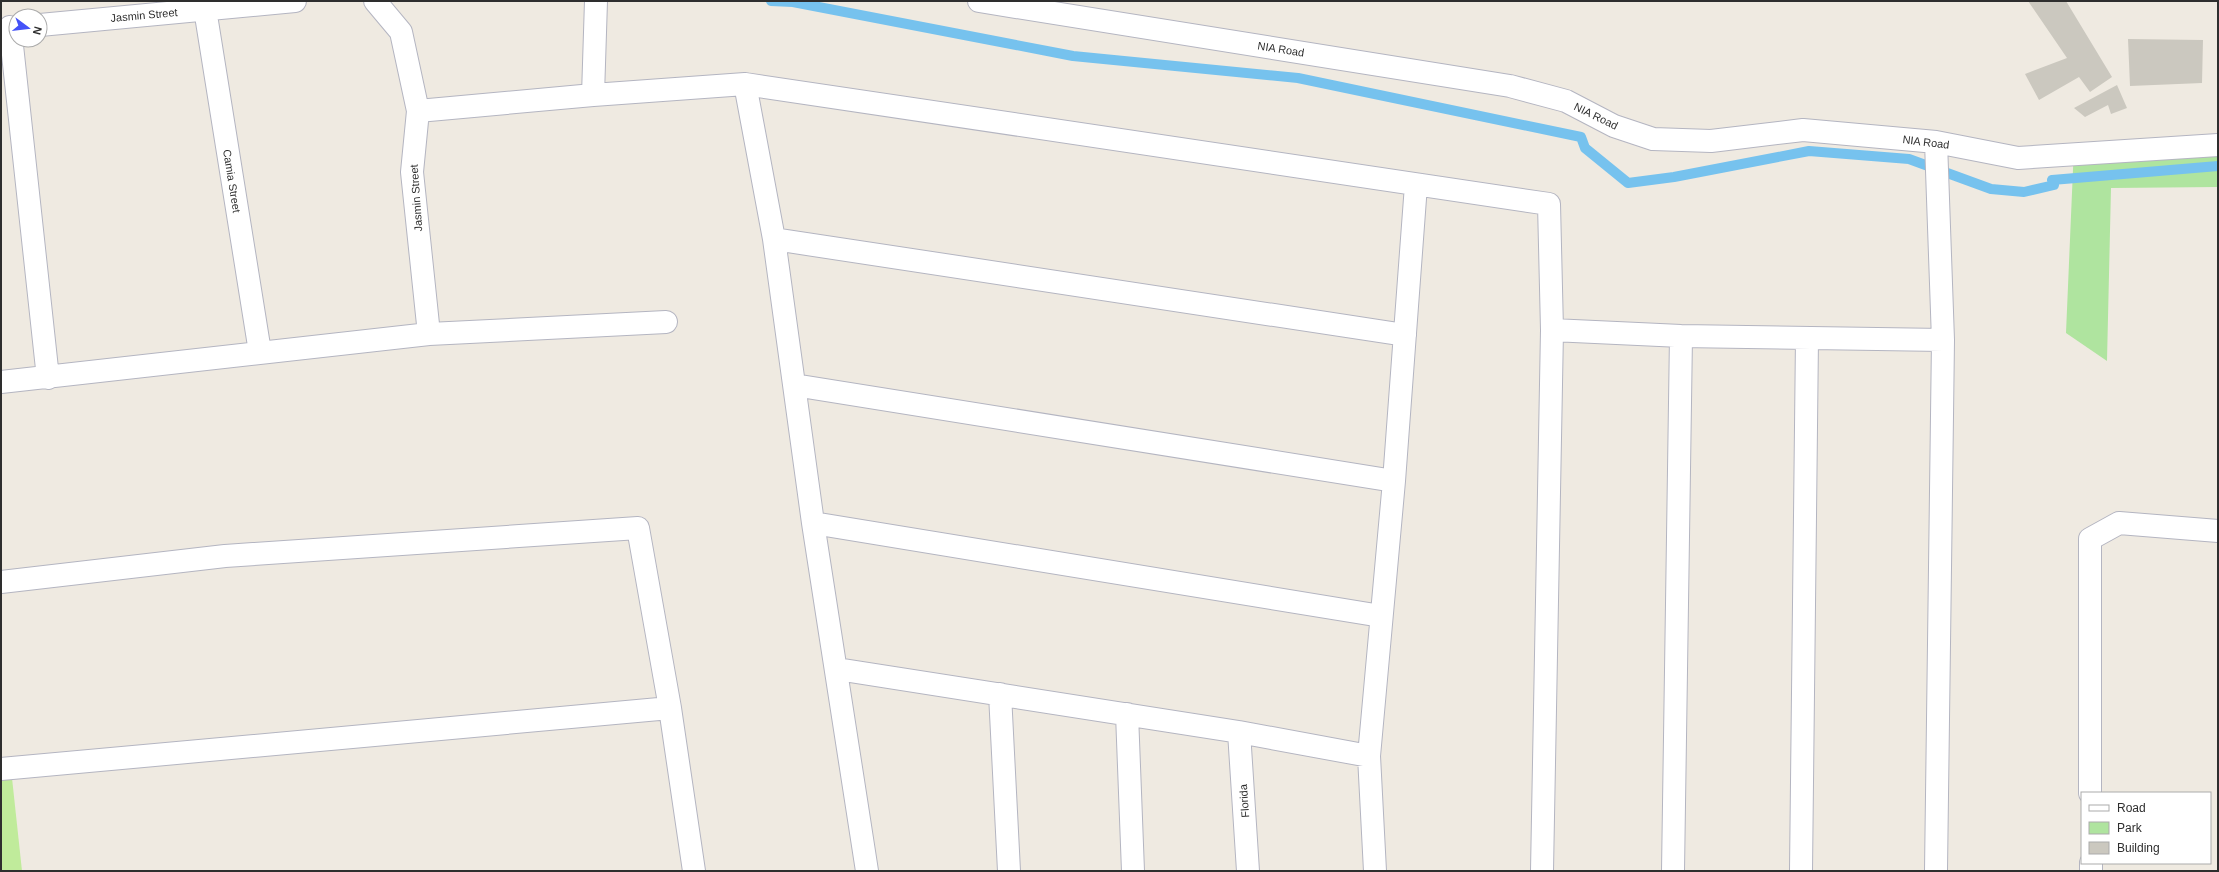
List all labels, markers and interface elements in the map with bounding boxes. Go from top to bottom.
street label: Jasmin Street [110,6,178,24]
north arrow [8,8,48,48]
text: N [31,25,44,36]
street label: NIA Road [1257,39,1305,59]
street label: NIA Road [1572,100,1620,132]
street label: NIA Road [1902,133,1950,151]
street label: Camia Street [221,148,243,214]
street label: Jasmin Street [408,164,424,232]
street label: Florida [1237,783,1251,818]
legend [2081,792,2211,864]
text: Road [2117,801,2146,815]
text: Park [2117,821,2143,835]
text: Building [2117,841,2160,855]

